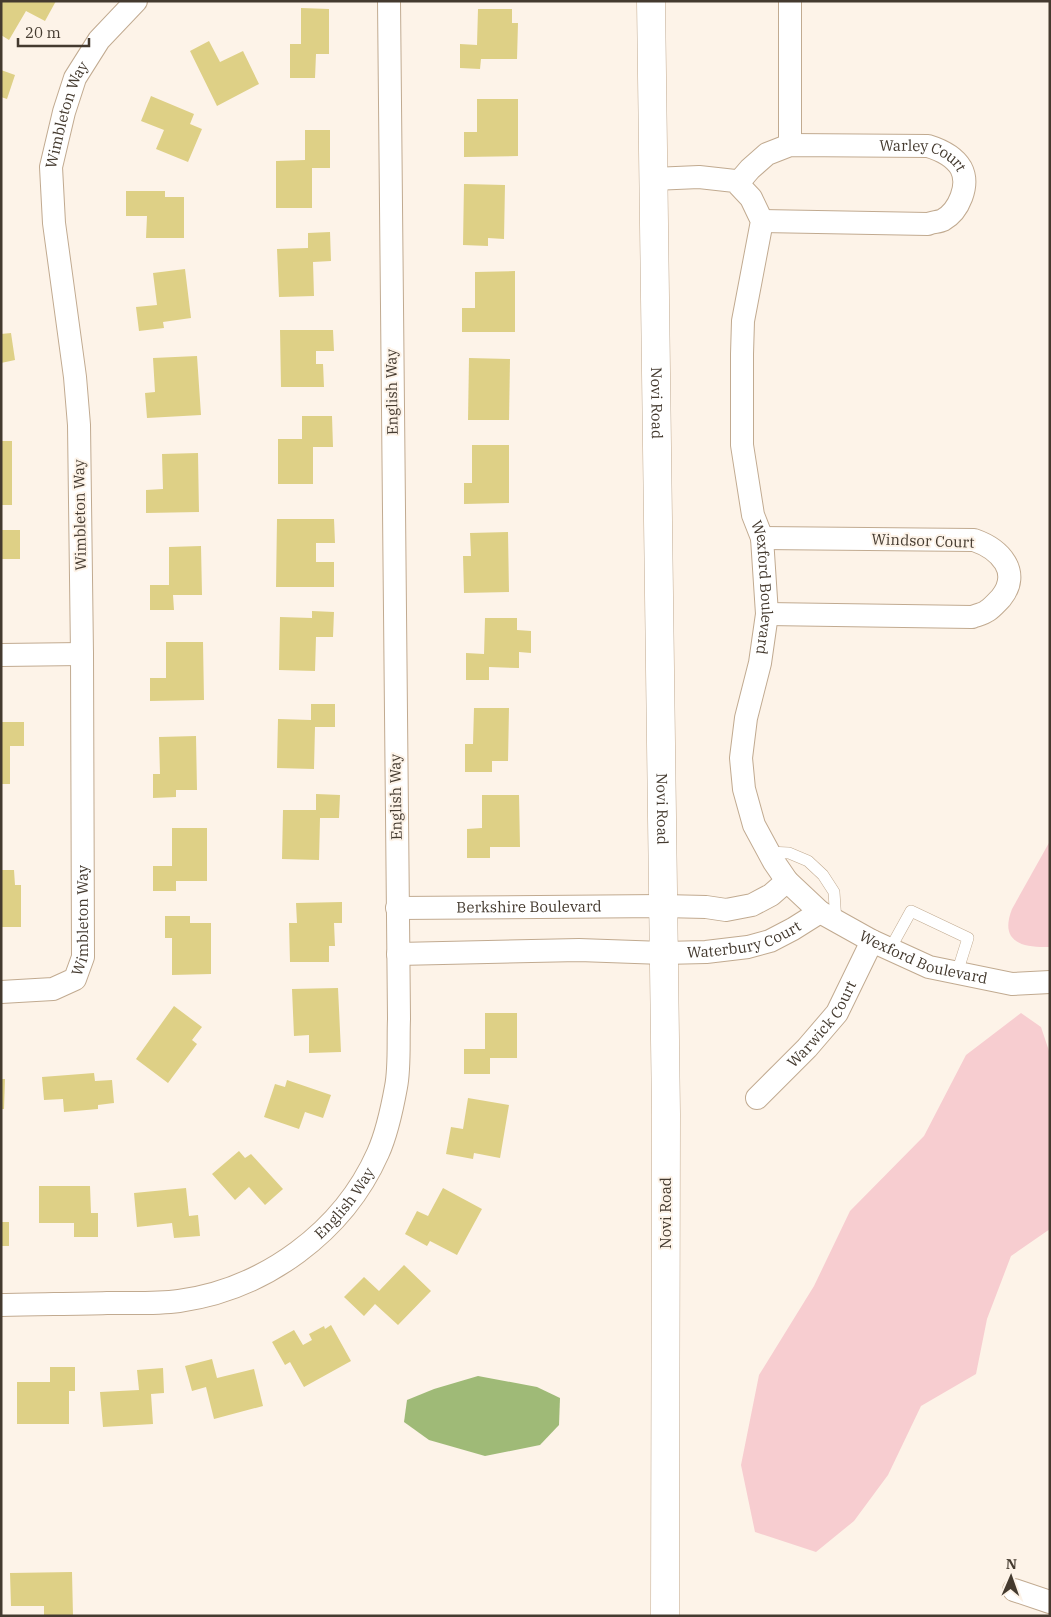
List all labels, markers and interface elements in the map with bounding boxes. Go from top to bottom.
scale bar [18,15,89,47]
text: 20 m [25,23,61,42]
street label: Wimbleton Way [41,57,92,170]
street label: Warley Court [879,136,971,175]
street label: English Way [381,349,402,435]
street label: Novi Road [647,367,667,439]
street label: Wimbleton Way [69,459,90,571]
street label: Wexford Boulevard [747,518,777,656]
street label: Windsor Court [871,529,975,552]
street label: English Way [385,754,406,840]
street label: Novi Road [652,773,672,845]
street label: Wimbleton Way [67,865,92,978]
street label: Berkshire Boulevard [456,896,602,917]
street label: Waterbury Court [687,916,804,961]
street label: Wexford Boulevard [856,926,989,988]
street label: Warwick Court [783,978,860,1071]
street label: English Way [310,1164,378,1243]
street label: Novi Road [656,1177,675,1249]
north arrow [986,1552,1036,1602]
text: N [1006,1555,1017,1573]

